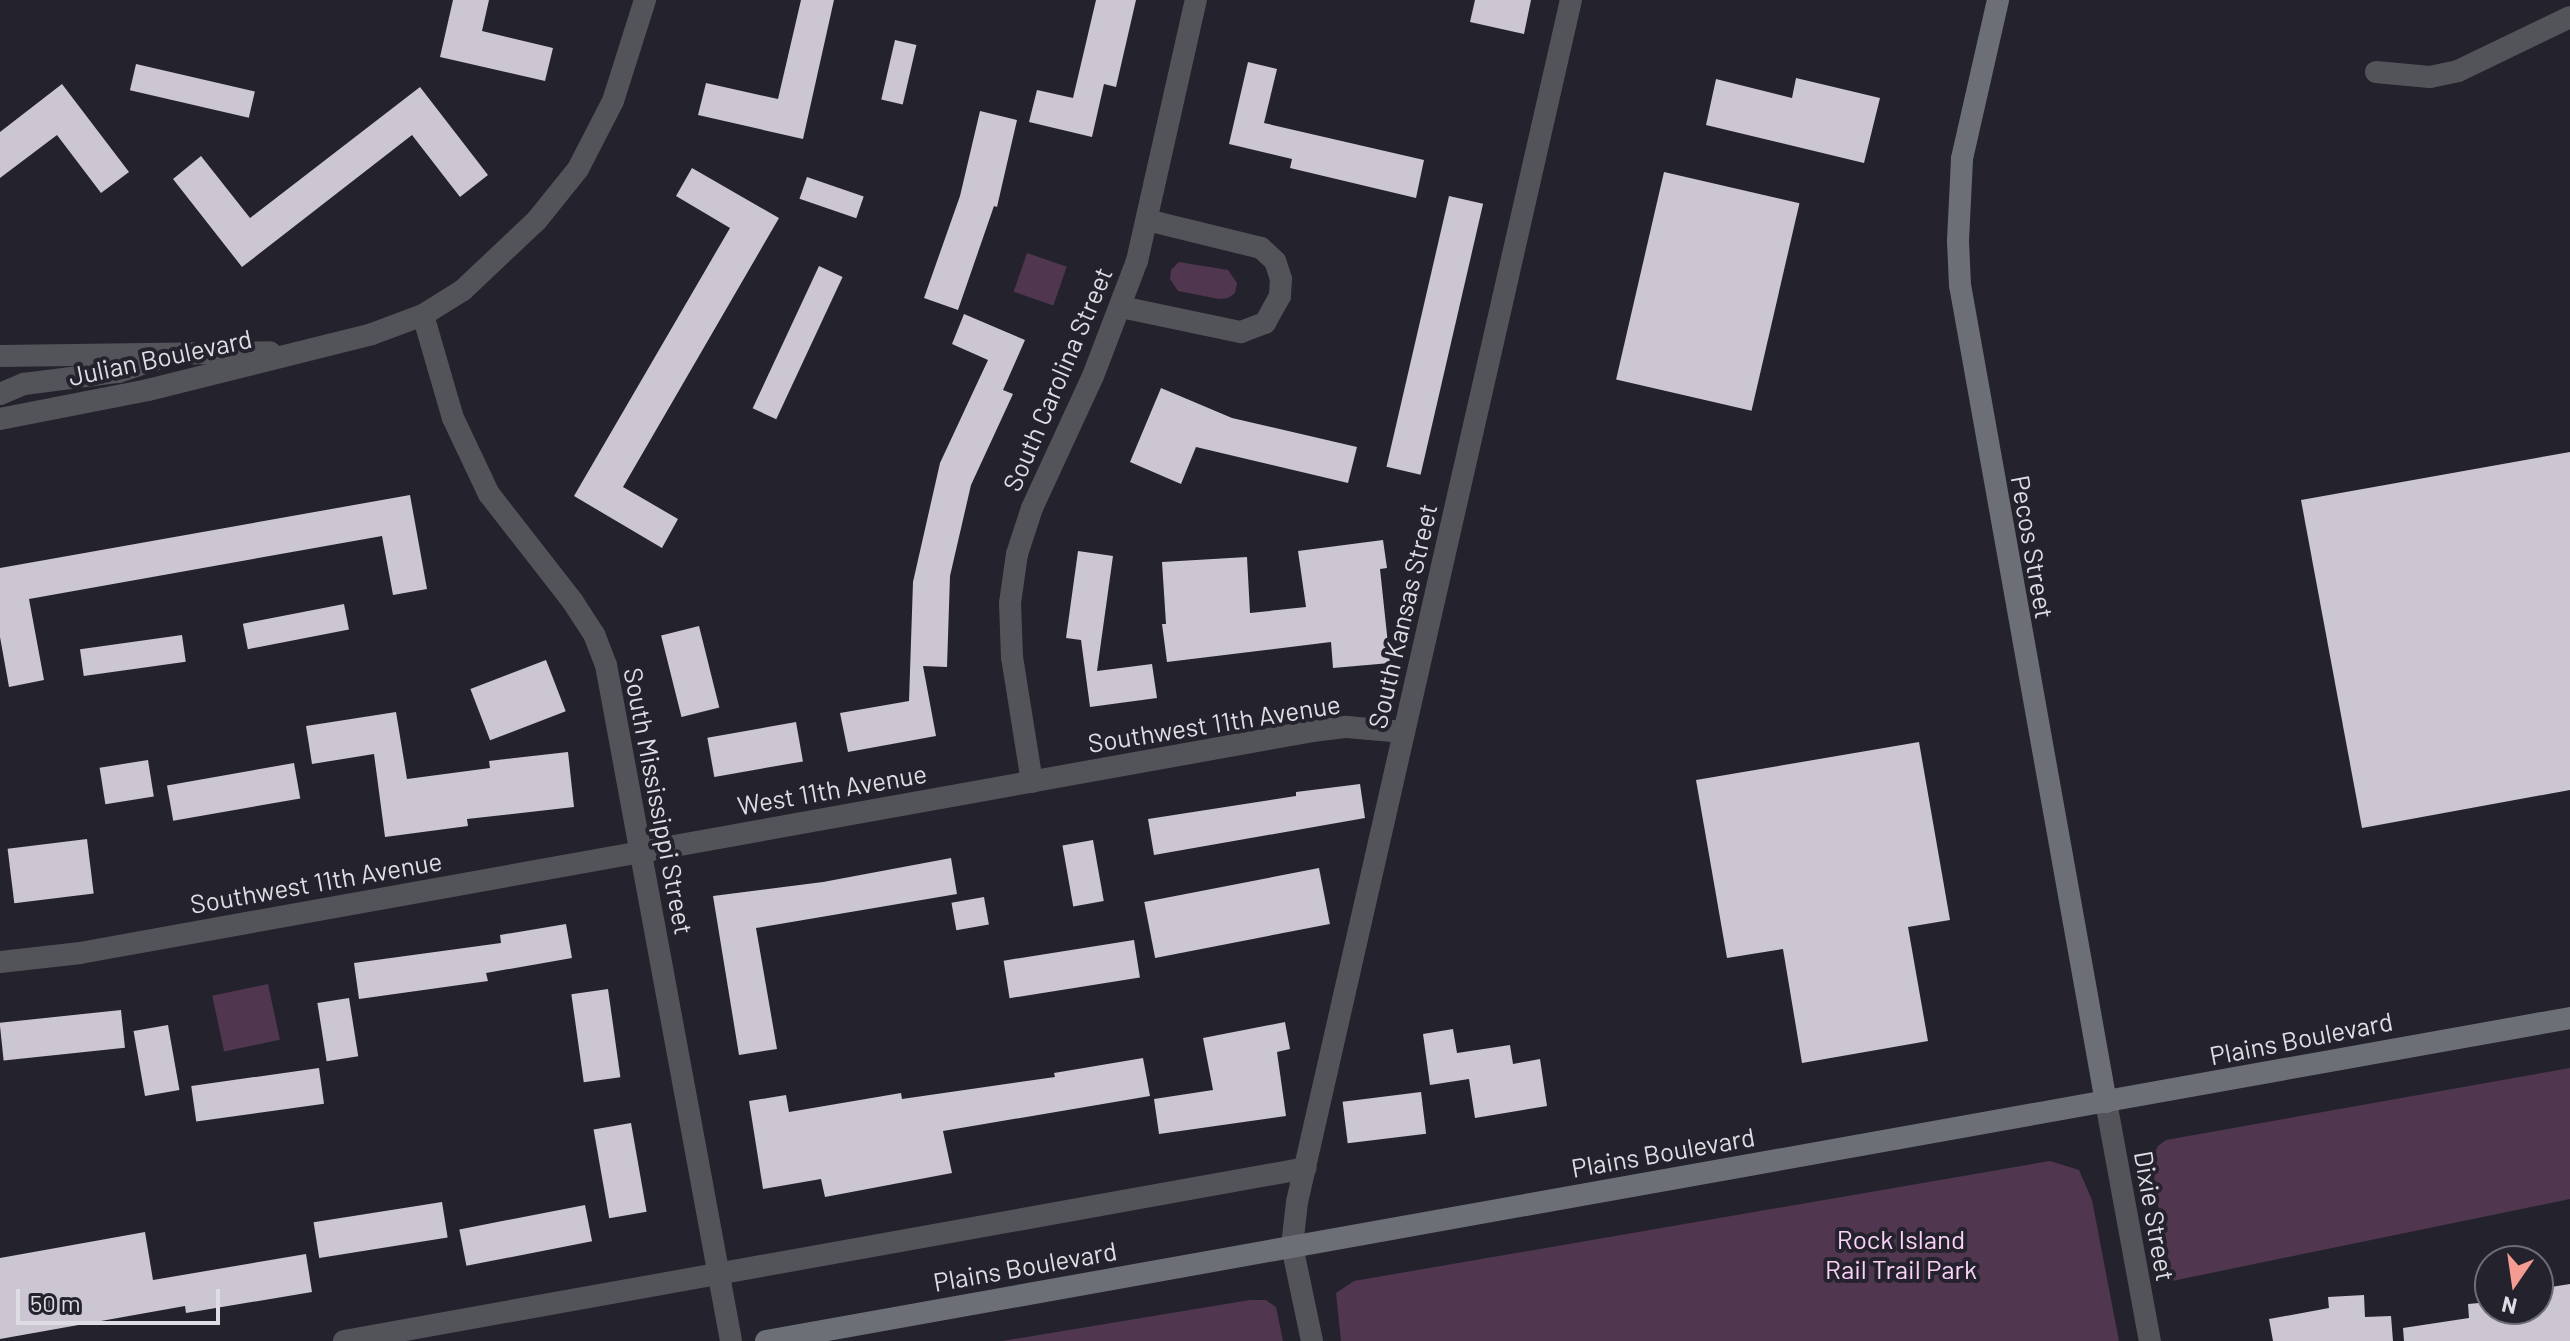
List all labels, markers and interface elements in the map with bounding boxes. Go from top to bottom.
street label: South Carolina Street [996,262,1118,496]
street label: Julian Boulevard [65,322,255,392]
street label: Pecos Street [2005,473,2061,621]
street label: South Kansas Street [1361,501,1443,731]
street label: South Mississippi Street [618,665,700,937]
street label: Southwest 11th Avenue [1086,688,1342,758]
street label: West 11th Avenue [735,757,929,821]
street label: Southwest 11th Avenue [188,844,444,920]
street label: Plains Boulevard [2207,1005,2395,1071]
street label: Plains Boulevard [1569,1121,1757,1183]
street label: Dixie Street [2128,1148,2182,1284]
park label: Rock Island Rail Trail Park [1825,1223,1977,1284]
street label: Plains Boulevard [931,1235,1119,1297]
north arrow [2474,1245,2554,1325]
scale bar [20,1273,224,1323]
text: 50 m [30,1288,81,1317]
text: N [2499,1292,2519,1321]

